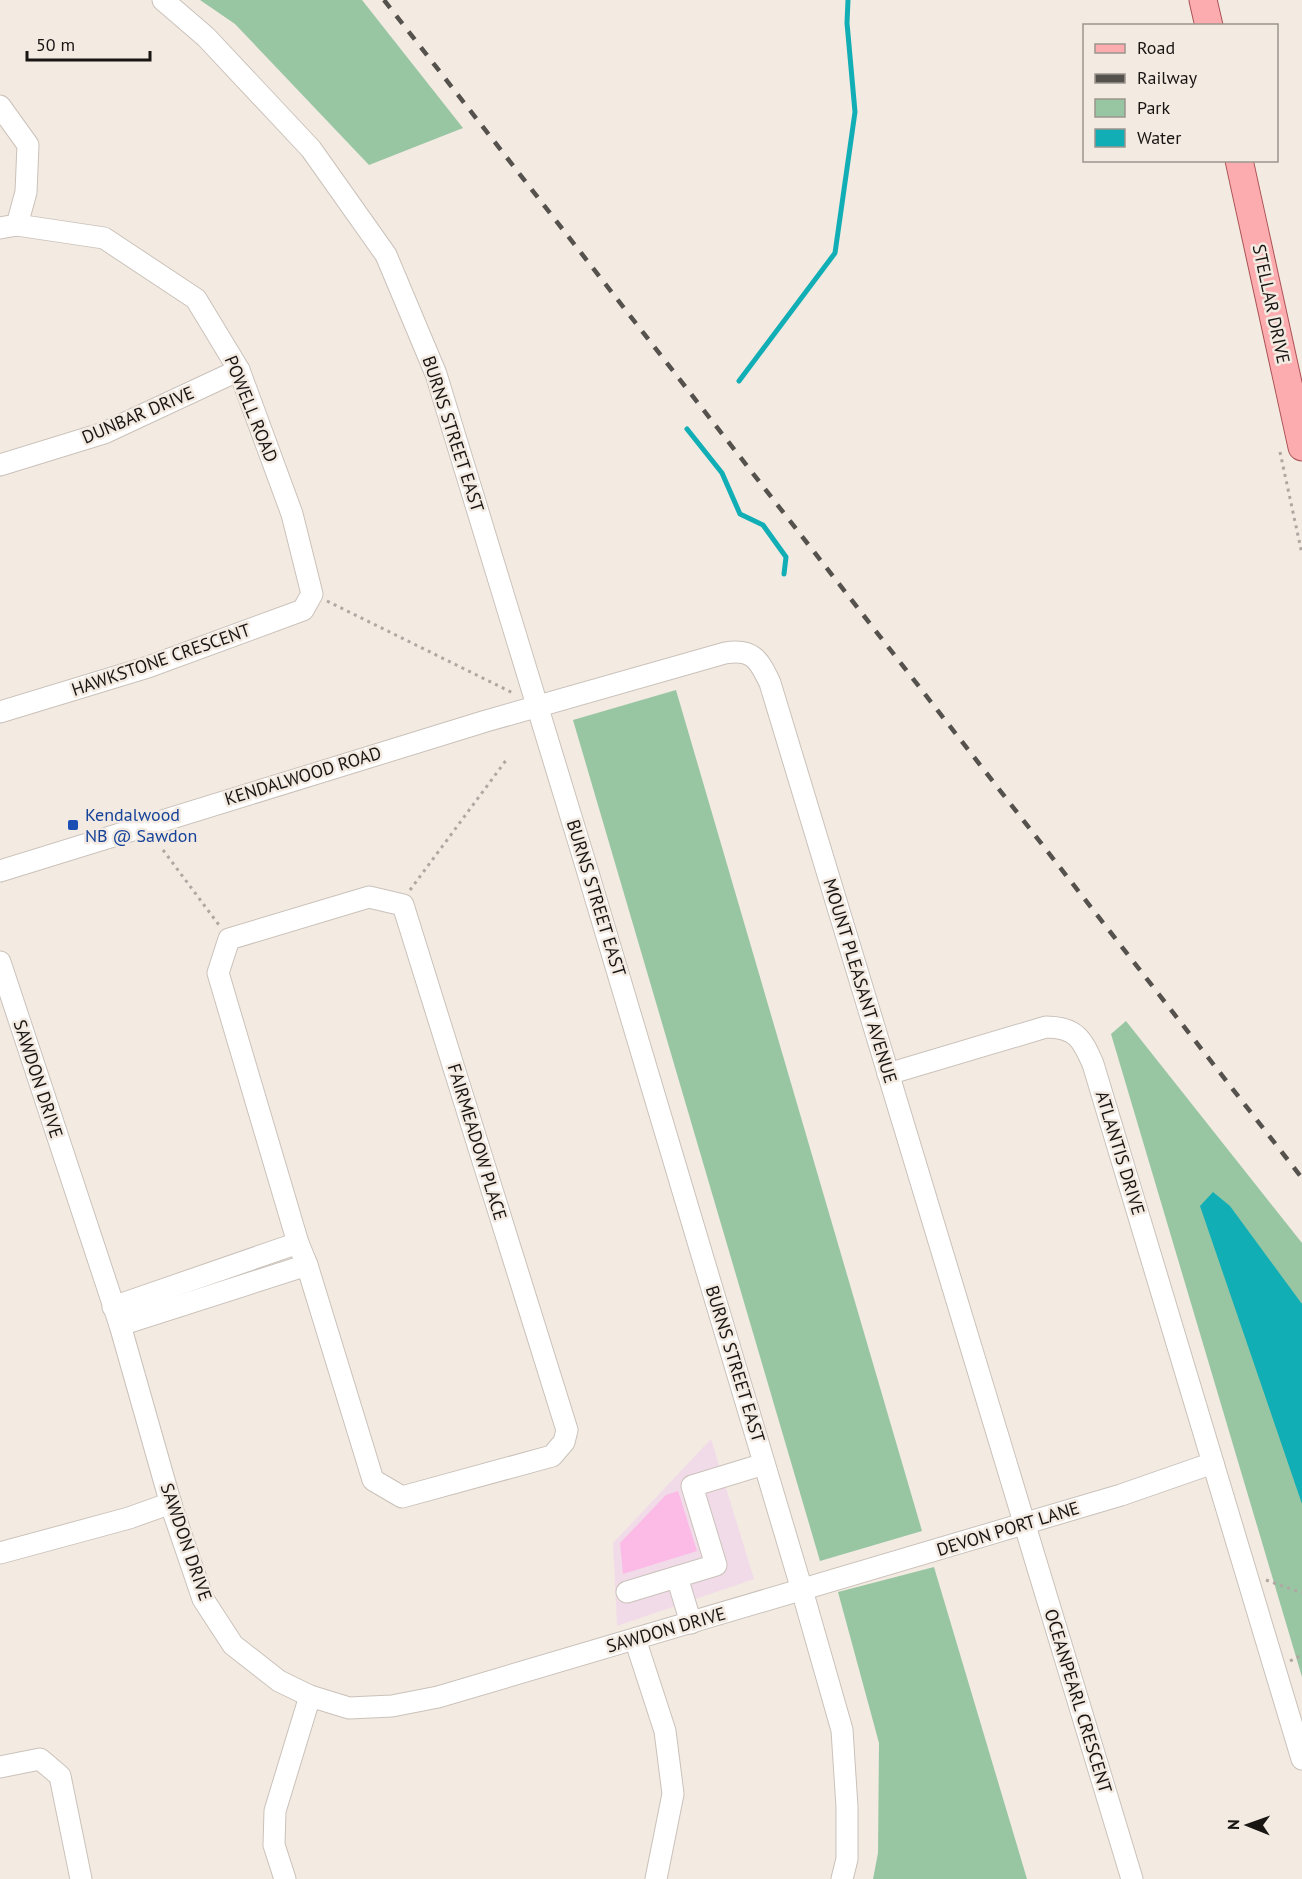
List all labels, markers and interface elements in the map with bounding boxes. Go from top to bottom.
scale bar [27,24,150,62]
legend [1083,24,1278,162]
text: 50 m [36,33,75,56]
text: Road [1137,36,1175,59]
text: Railway [1137,66,1198,89]
text: Park [1137,96,1170,119]
text: Water [1137,126,1181,149]
street label: STELLAR DRIVE [1248,242,1295,366]
street label: POWELL ROAD [220,352,283,466]
street label: BURNS STREET EAST [417,353,490,515]
street label: DUNBAR DRIVE [78,381,197,449]
street label: HAWKSTONE CRESCENT [68,618,253,701]
street label: KENDALWOOD ROAD [222,741,384,810]
place label: Kendalwood NB @ Sawdon [85,803,197,847]
street label: BURNS STREET EAST [562,817,631,979]
marker: Kendalwood NB @ Sawdon [66,818,80,832]
street label: MOUNT PLEASANT AVENUE [818,876,903,1086]
street label: SAWDON DRIVE [9,1017,68,1141]
street label: FAIRMEADOW PLACE [443,1061,512,1223]
street label: ATLANTIS DRIVE [1091,1088,1150,1218]
street label: BURNS STREET EAST [701,1283,770,1445]
street label: SAWDON DRIVE [156,1480,217,1604]
street label: DEVON PORT LANE [934,1496,1082,1561]
street label: SAWDON DRIVE [604,1602,728,1658]
street label: OCEANPEARL CRESCENT [1039,1606,1117,1796]
north arrow [1218,1795,1278,1855]
text: N [1223,1819,1243,1830]

